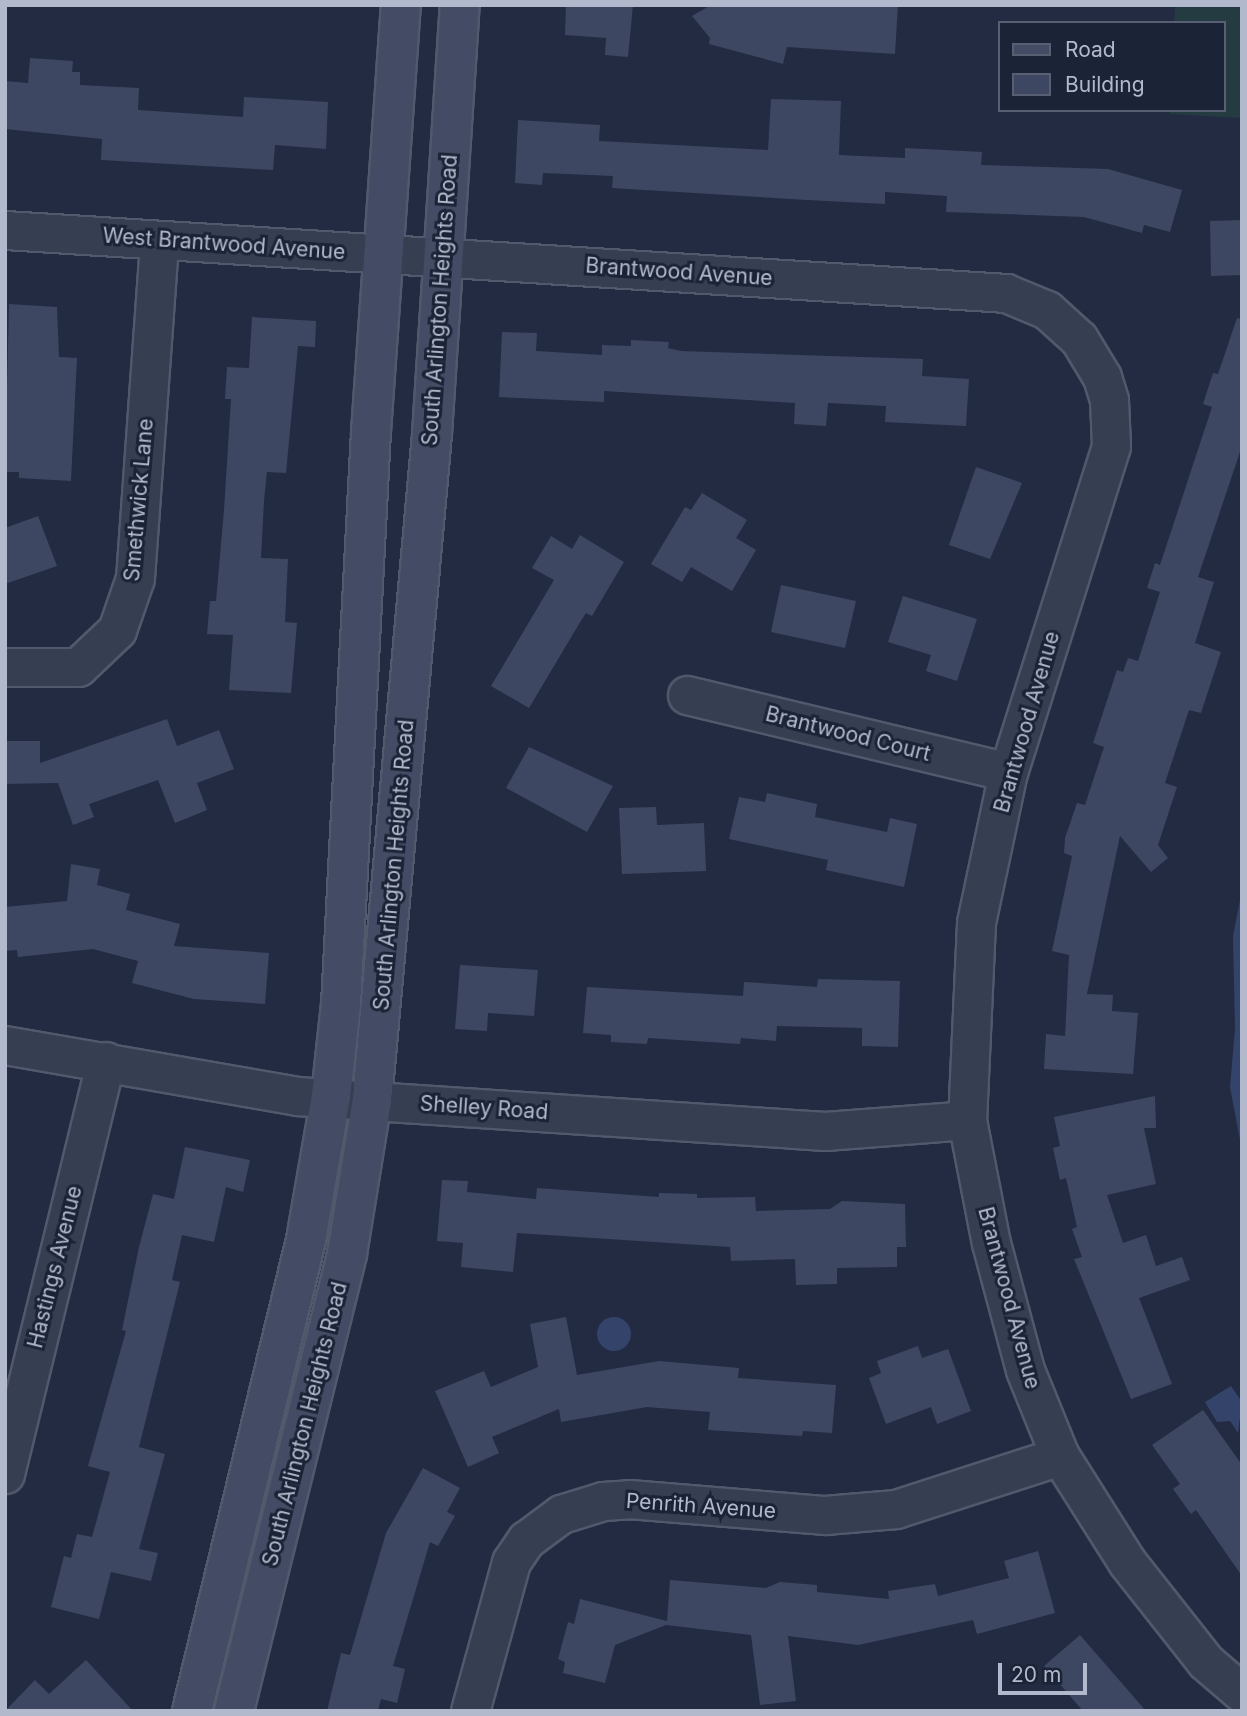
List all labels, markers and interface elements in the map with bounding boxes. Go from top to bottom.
legend [998,21,1226,112]
text: Road [1065,37,1116,62]
text: Building [1065,72,1145,97]
street label: South Arlington Heights Road [417,153,463,447]
street label: West Brantwood Avenue [102,223,346,265]
street label: Brantwood Avenue [585,253,773,291]
street label: Smethwick Lane [119,418,159,582]
street label: Brantwood Avenue [989,628,1065,816]
street label: Brantwood Court [763,701,933,767]
street label: South Arlington Heights Road [369,718,419,1012]
street label: Shelley Road [419,1091,549,1125]
street label: Hastings Avenue [23,1183,87,1351]
street label: Brantwood Avenue [973,1204,1045,1392]
street label: South Arlington Heights Road [257,1279,353,1569]
street label: Penrith Avenue [625,1488,777,1524]
scale bar [1002,1650,1091,1694]
text: 20 m [1011,1662,1061,1687]

